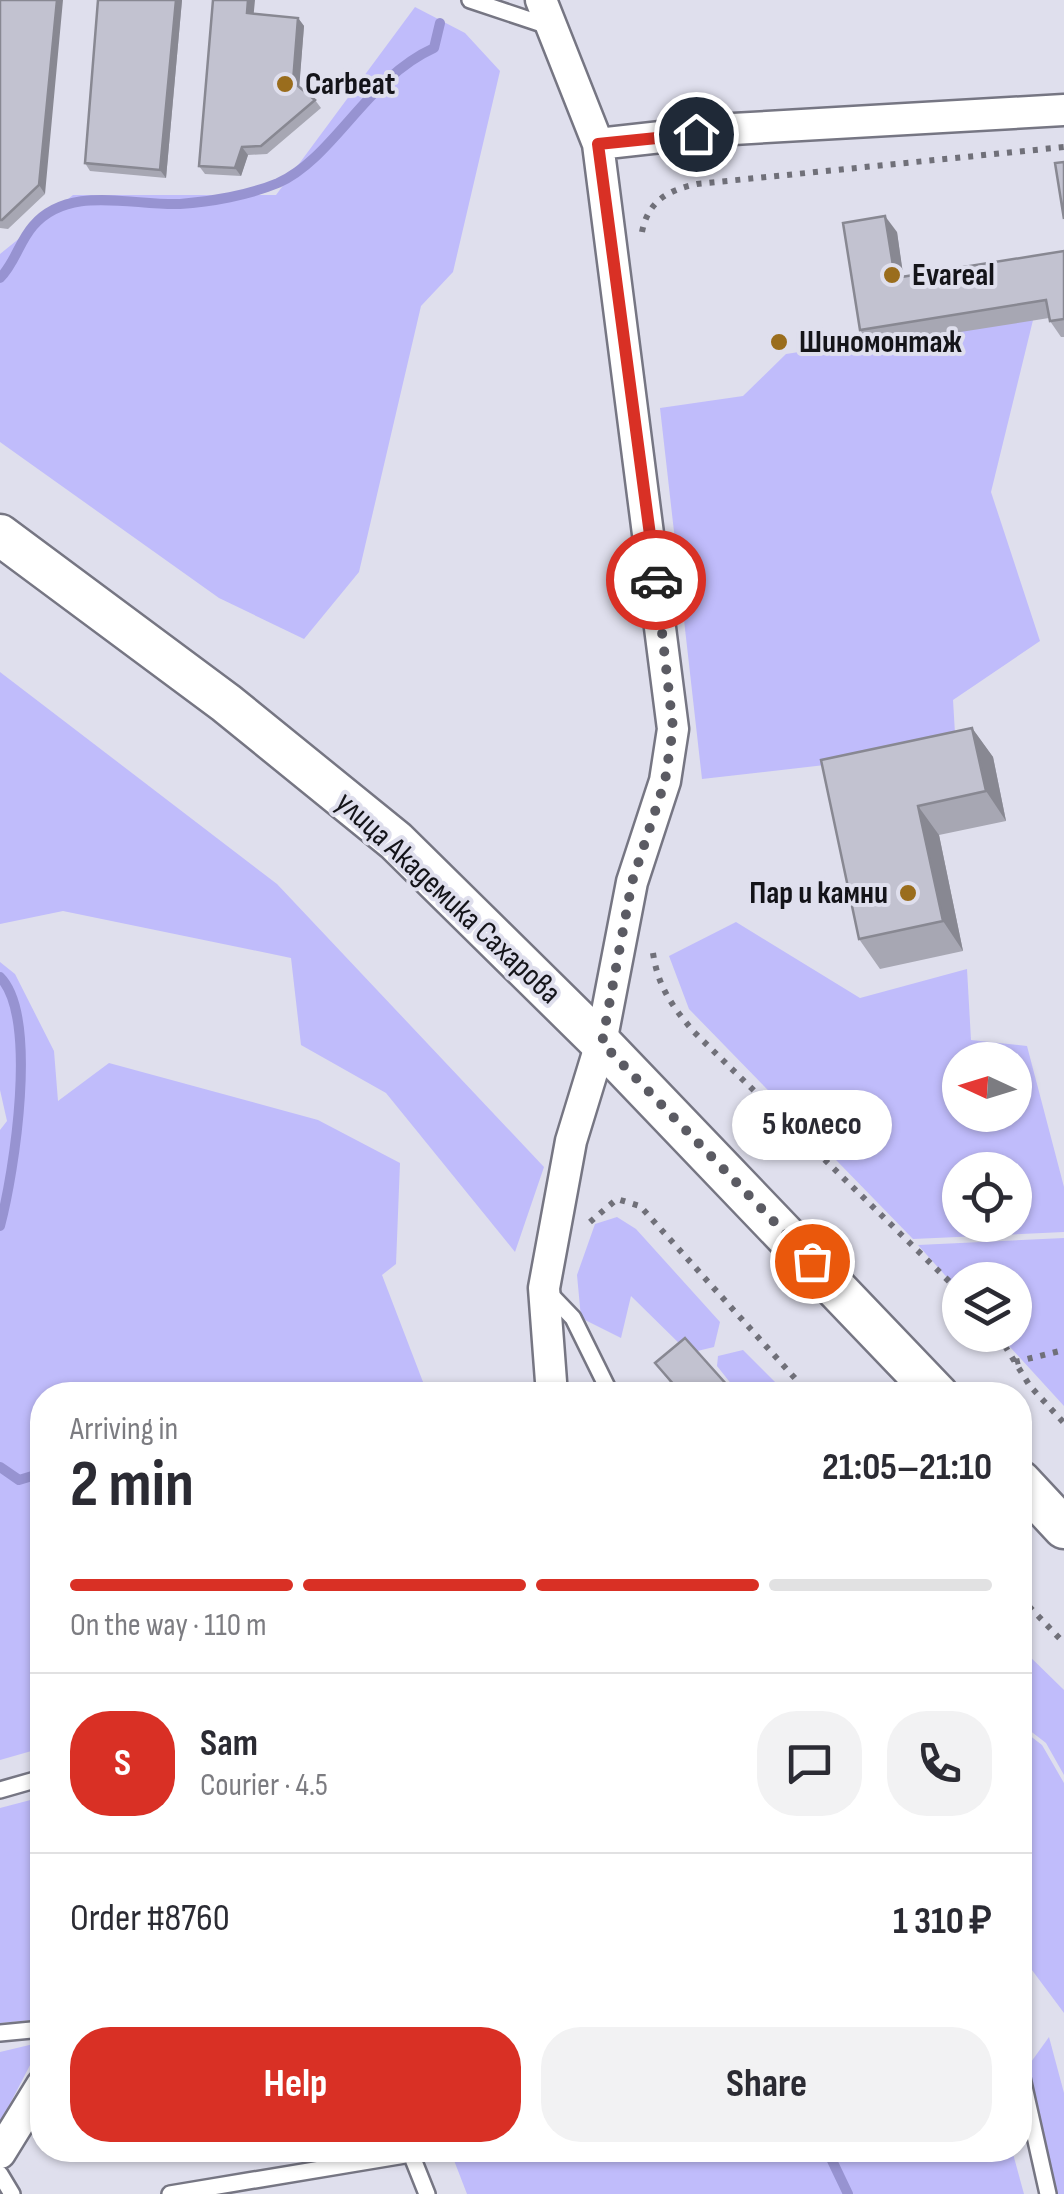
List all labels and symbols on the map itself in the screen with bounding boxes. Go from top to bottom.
place label: Carbeat [305,65,395,104]
marker: Carbeat [274,73,296,95]
pin [654,92,739,177]
place label: Evareal [912,256,995,295]
marker: Evareal [881,264,903,286]
place label: Шиномонтаж [799,323,963,362]
marker: Шиномонтаж [768,331,790,353]
courier [606,530,706,630]
street label: улица Академика Сахарова [327,784,569,1012]
place label: Пар и камни [749,874,888,913]
marker: Пар и камни [897,882,919,904]
north arrow [942,1042,1032,1132]
callout: 5 колесо [732,1091,892,1161]
pin [770,1219,855,1304]

